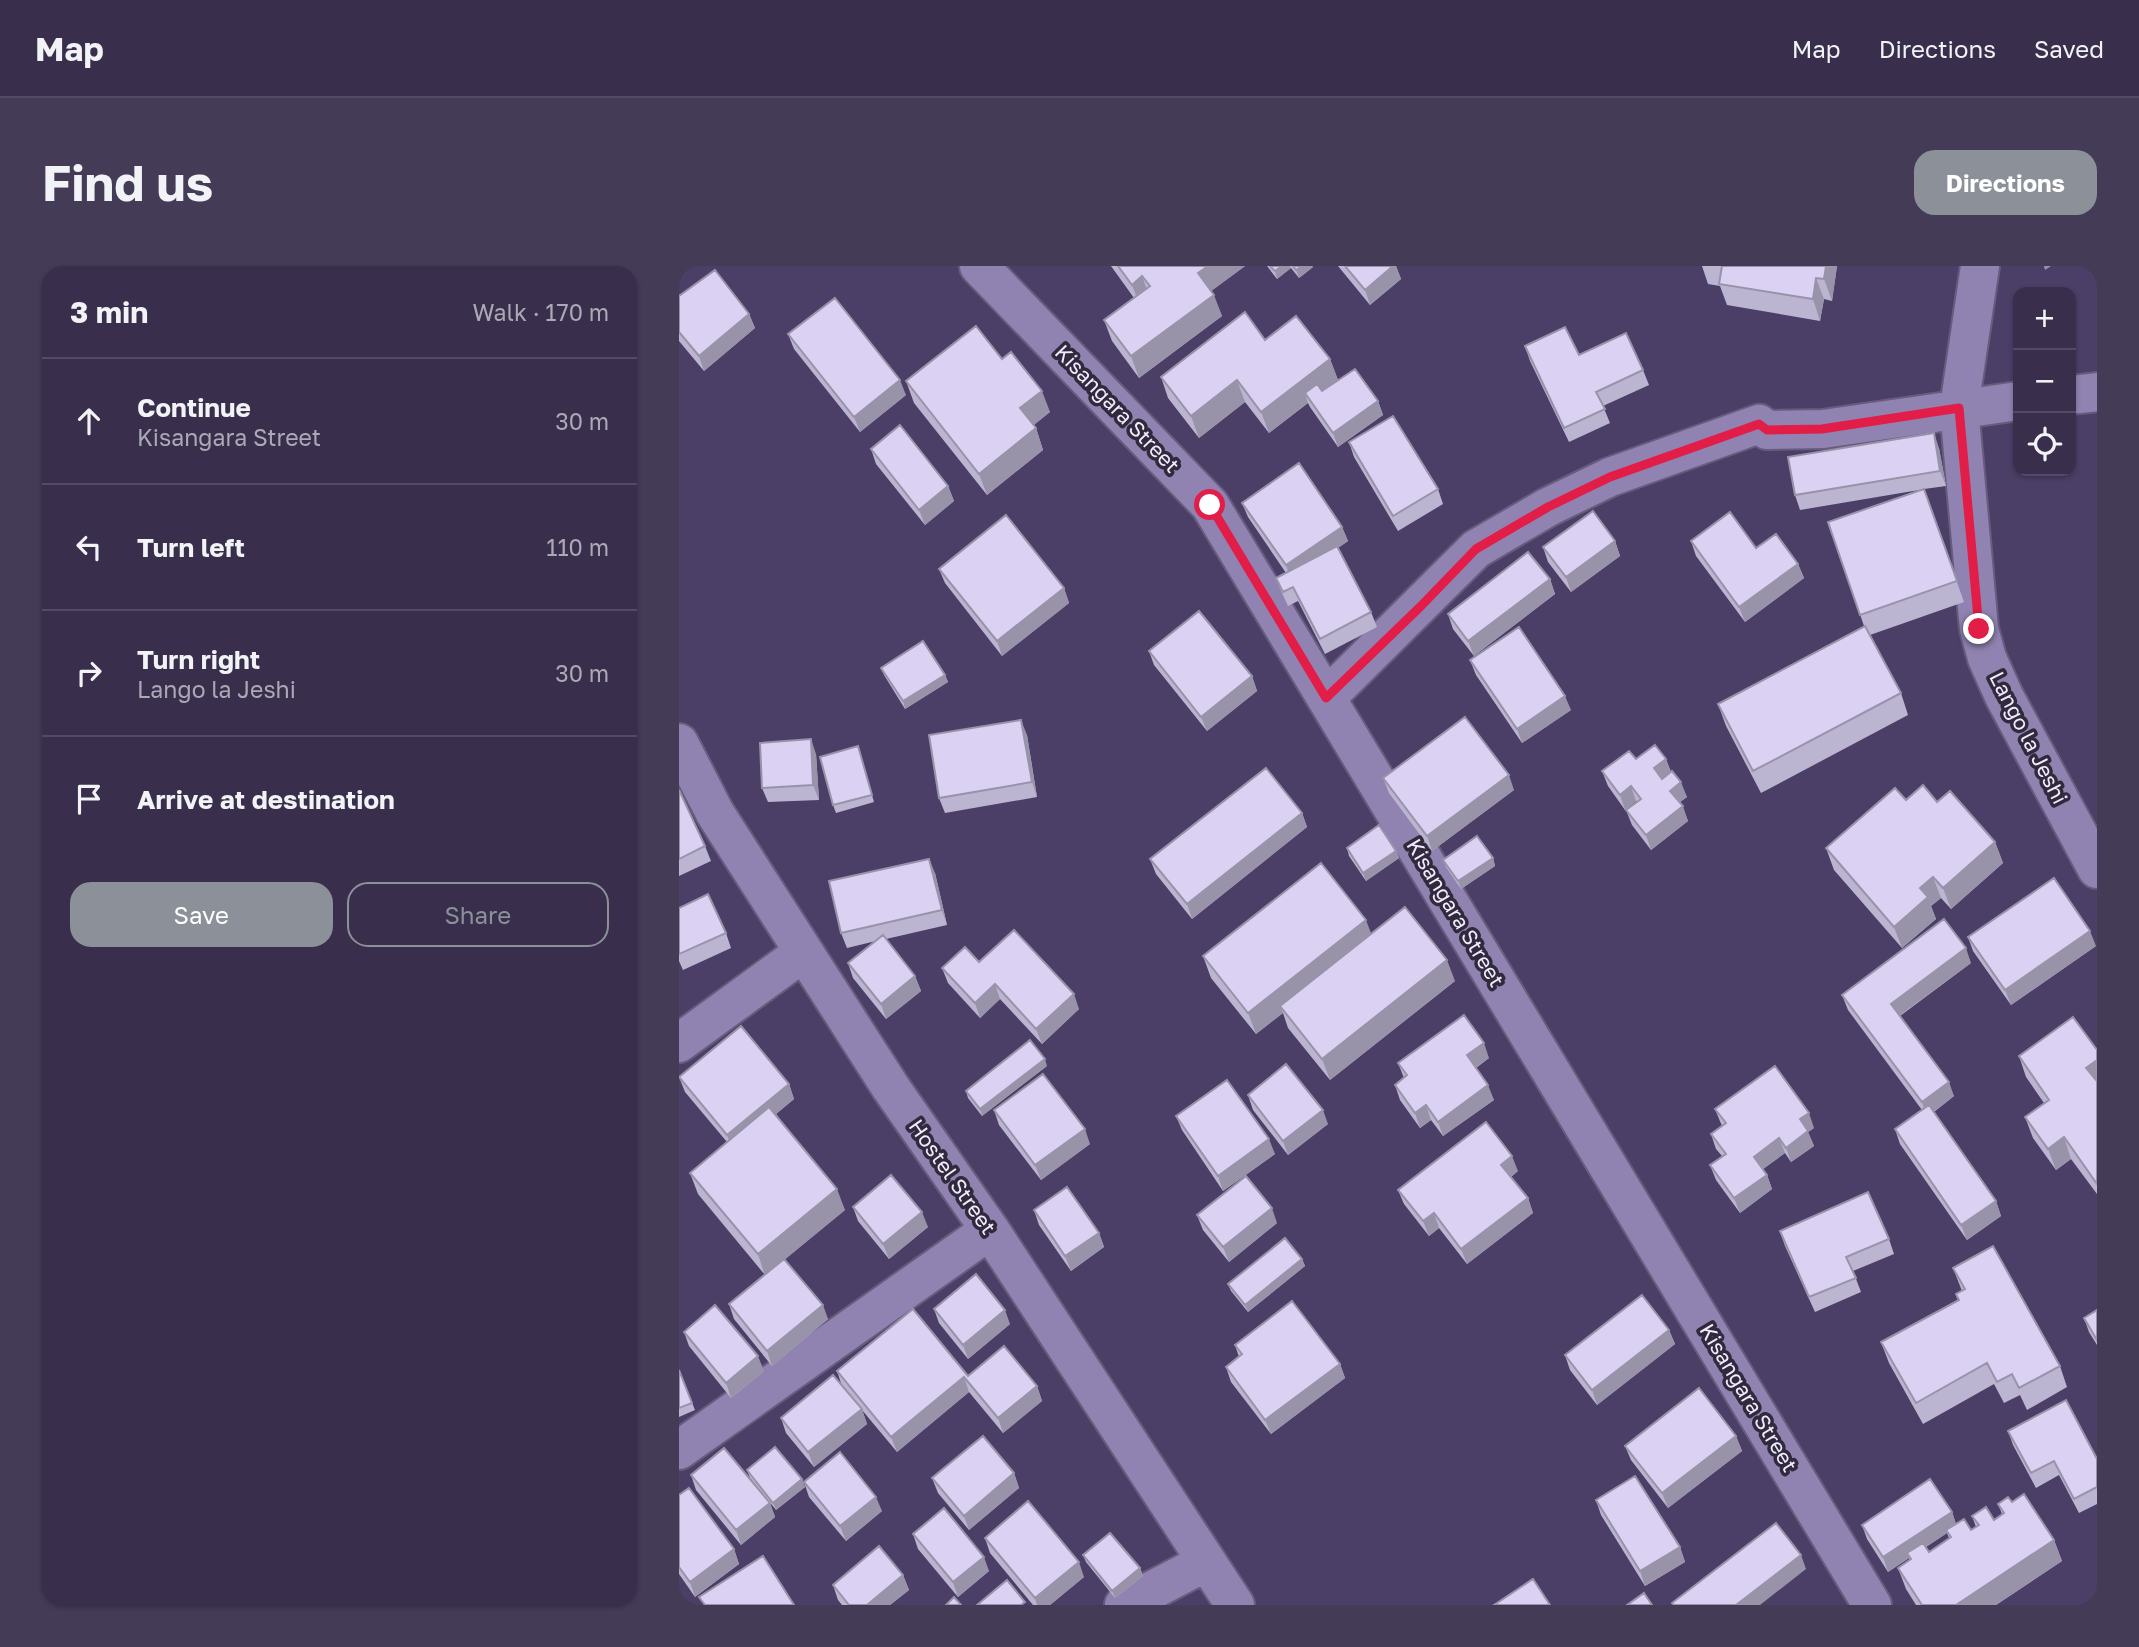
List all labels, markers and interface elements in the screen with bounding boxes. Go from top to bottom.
text: Map [35,29,104,68]
text: Map [1792,34,1841,63]
text: Directions [1879,34,1996,63]
text: Saved [2034,34,2104,63]
button: Directions [1914,150,2097,215]
text: Find us [42,153,213,212]
map controls [2013,287,2076,476]
button: + [2013,287,2076,350]
text: 3 min [70,294,148,330]
text: Walk · 170 m [472,298,609,326]
street label: Kisangara Street [1050,339,1185,478]
button: − [2013,350,2076,413]
text: Continue [137,392,251,423]
icon: ahead [70,402,108,440]
text: 30 m [555,407,609,435]
button: locate [2013,413,2076,476]
text: Kisangara Street [137,423,321,451]
route start [1194,489,1225,520]
icon: left [70,528,108,566]
text: Turn left [137,532,245,563]
text: 110 m [546,533,609,561]
route end [1963,613,1994,644]
text: Turn right [137,644,260,675]
icon: right [70,654,108,692]
text: 30 m [555,659,609,687]
street label: Lango la Jeshi [1984,667,2073,808]
text: Lango la Jeshi [137,675,296,703]
icon: arrive [70,780,108,818]
text: Arrive at destination [137,784,395,815]
street label: Kisangara Street [1401,834,1510,991]
button: Save [70,882,333,947]
button: Share [347,882,609,947]
street label: Hostel Street [904,1114,1002,1239]
street label: Kisangara Street [1694,1319,1803,1476]

